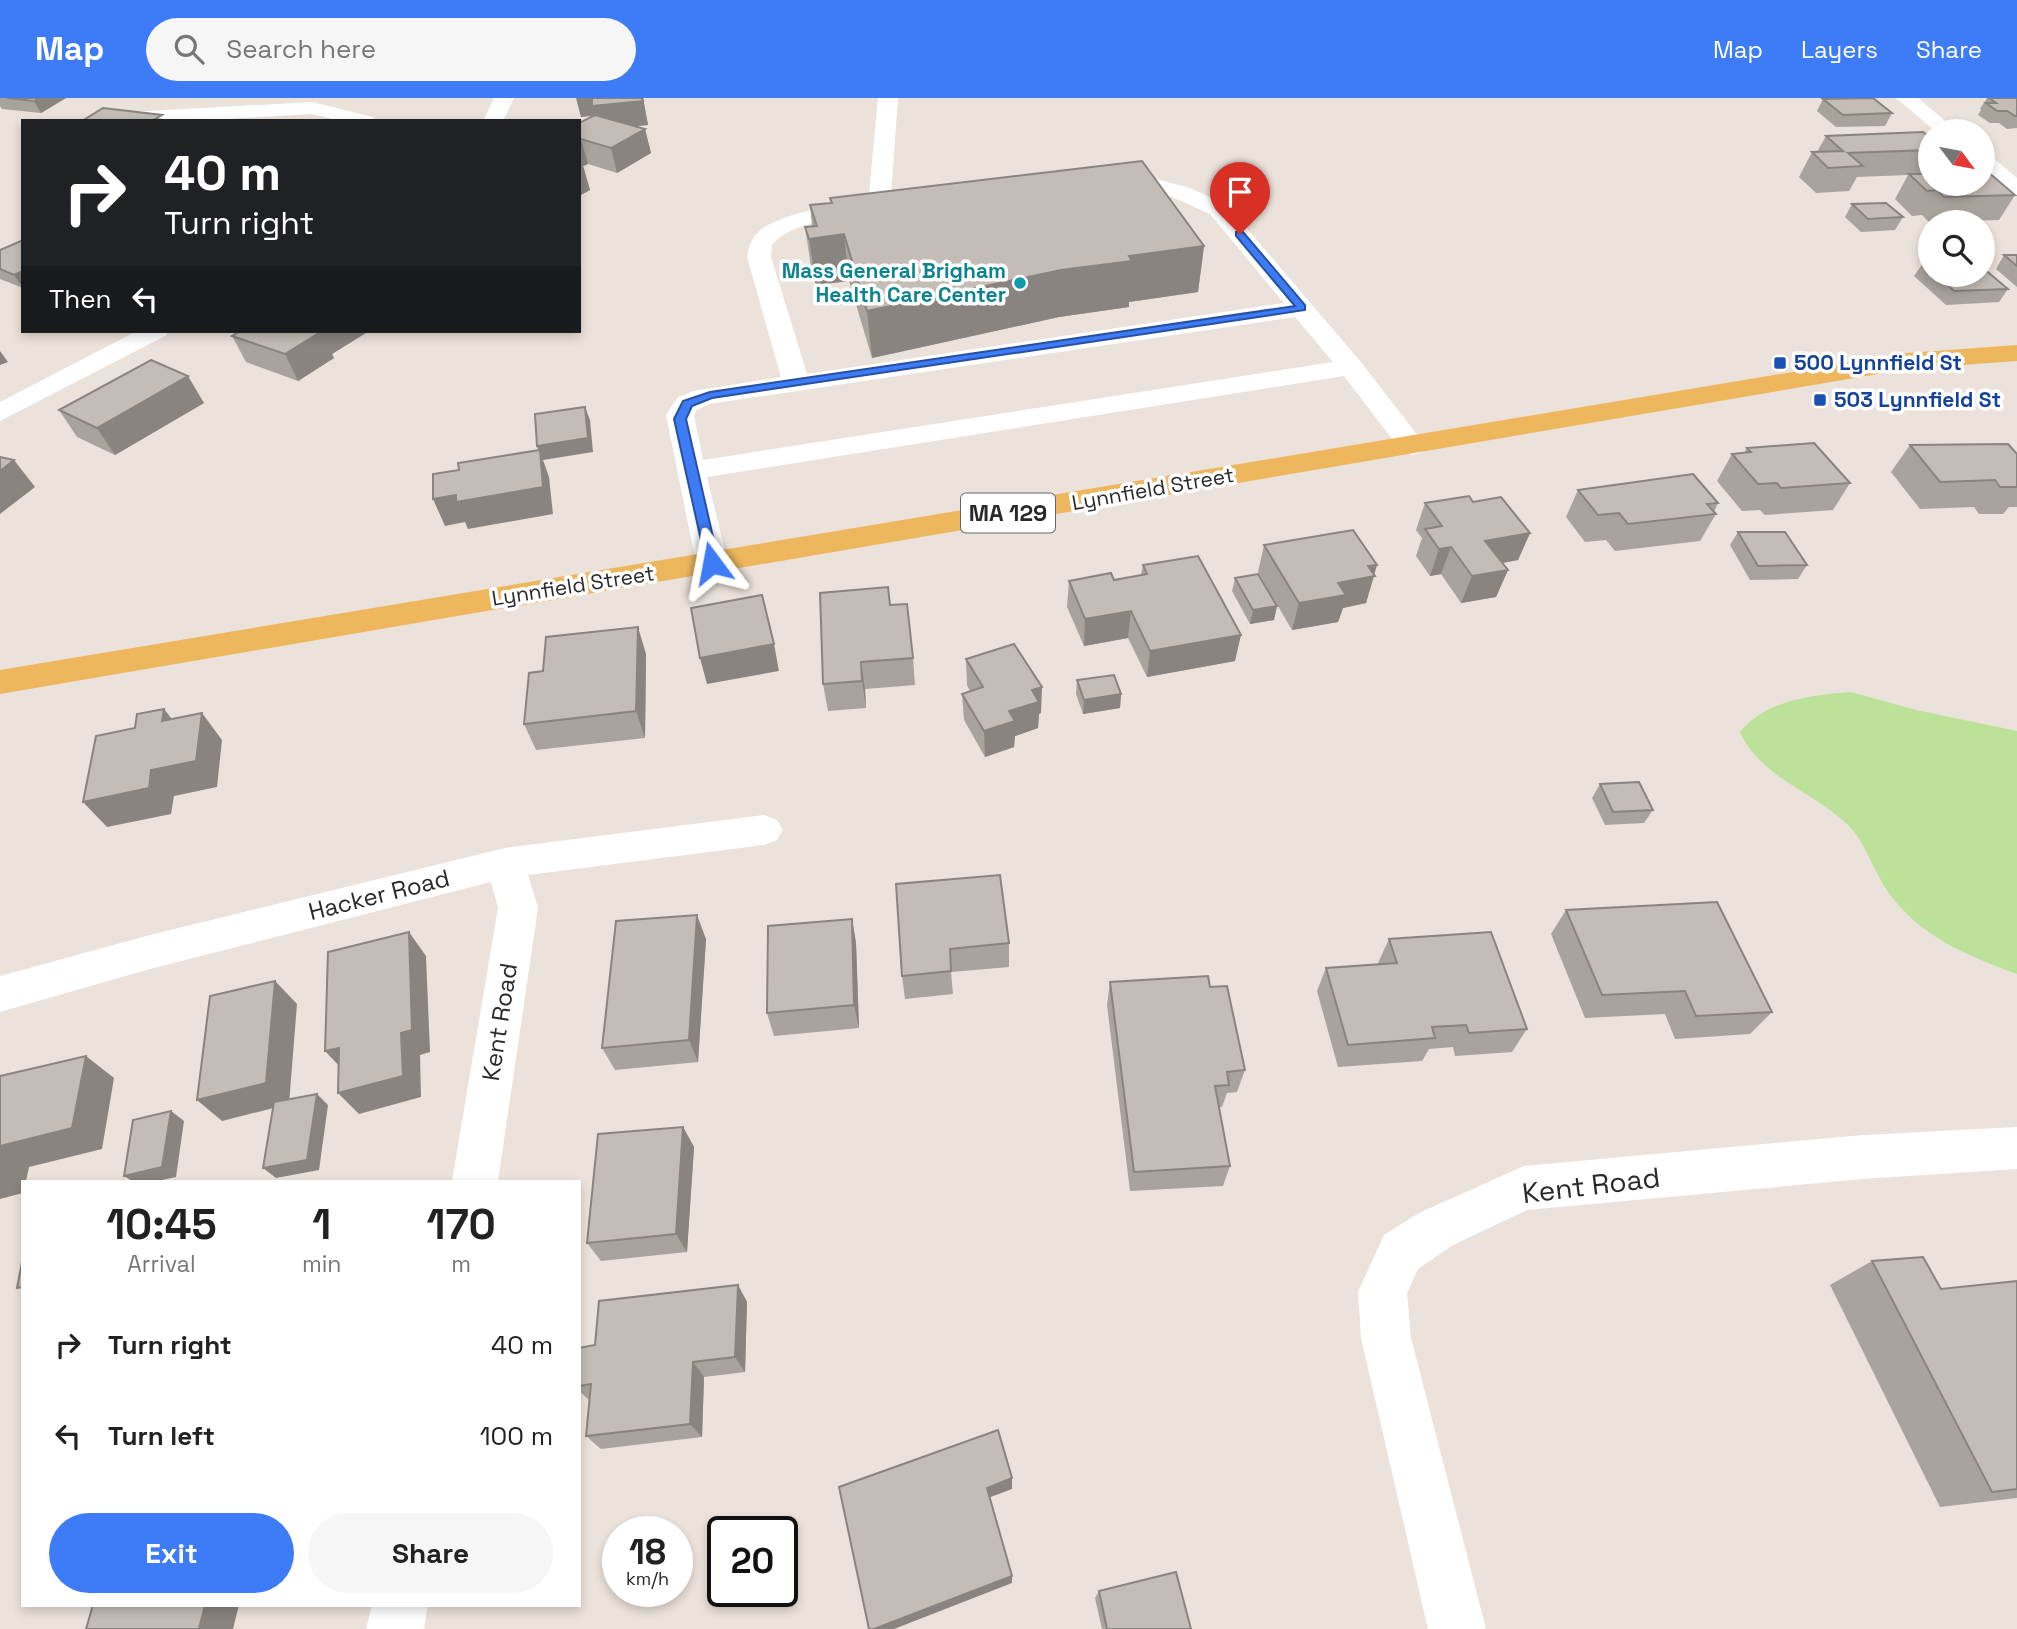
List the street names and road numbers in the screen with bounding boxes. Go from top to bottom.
street label: Lynnfield Street [1070,461,1236,516]
road number: MA 129 [961,494,1055,532]
street label: Lynnfield Street [490,559,656,612]
street label: Hacker Road [305,862,453,927]
street label: Kent Road [475,961,524,1083]
street label: Kent Road [1520,1159,1662,1211]

